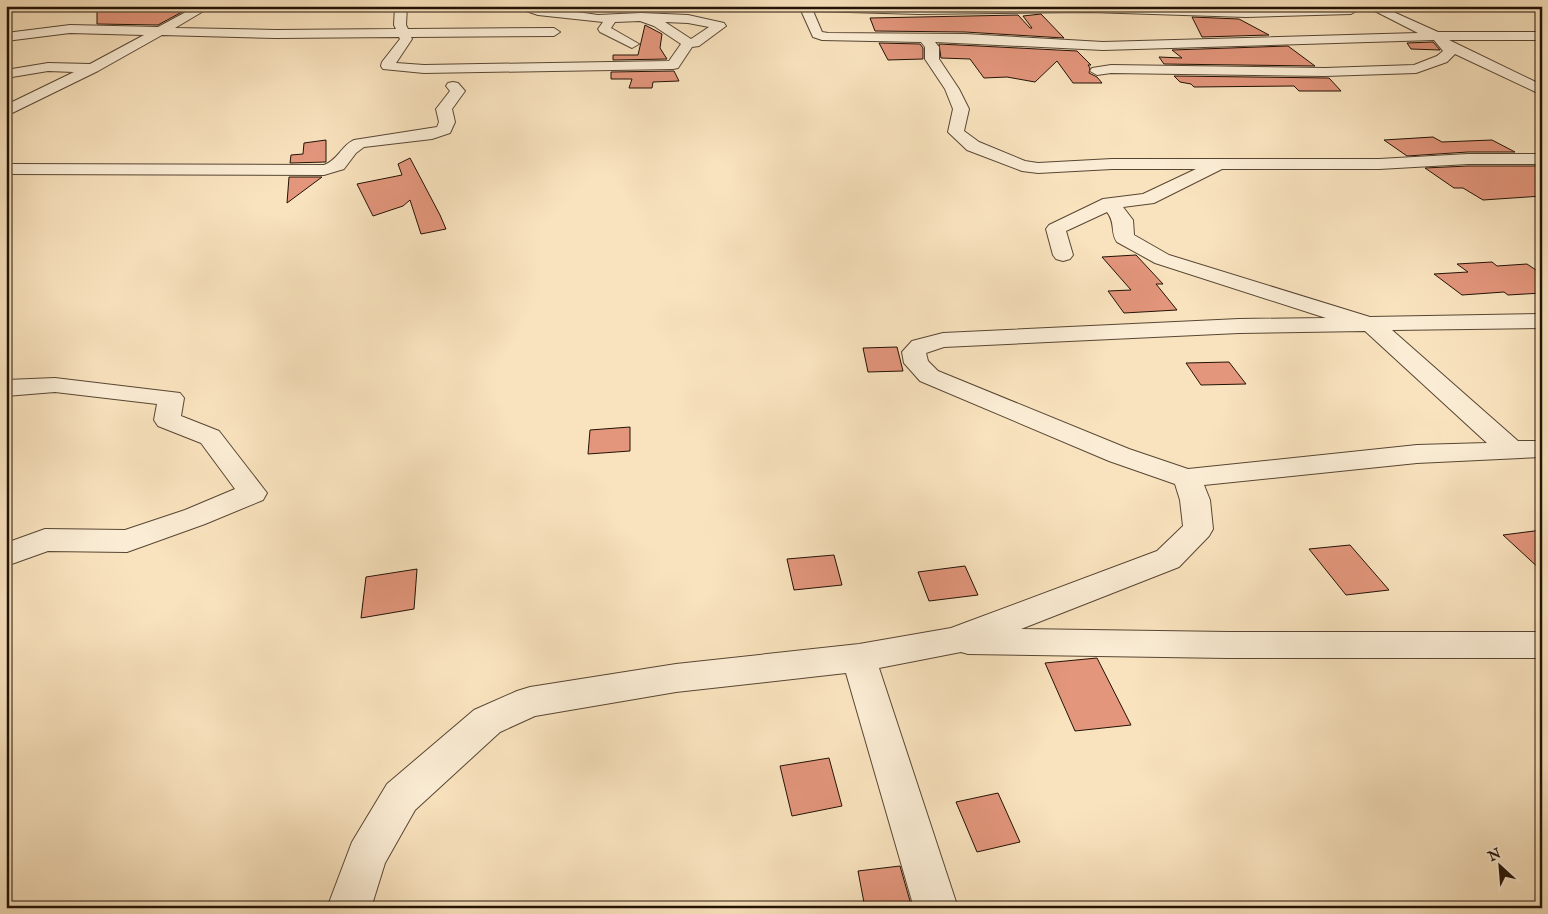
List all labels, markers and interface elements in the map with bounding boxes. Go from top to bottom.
north arrow [1476,842,1526,892]
text: N [1484,844,1504,866]

